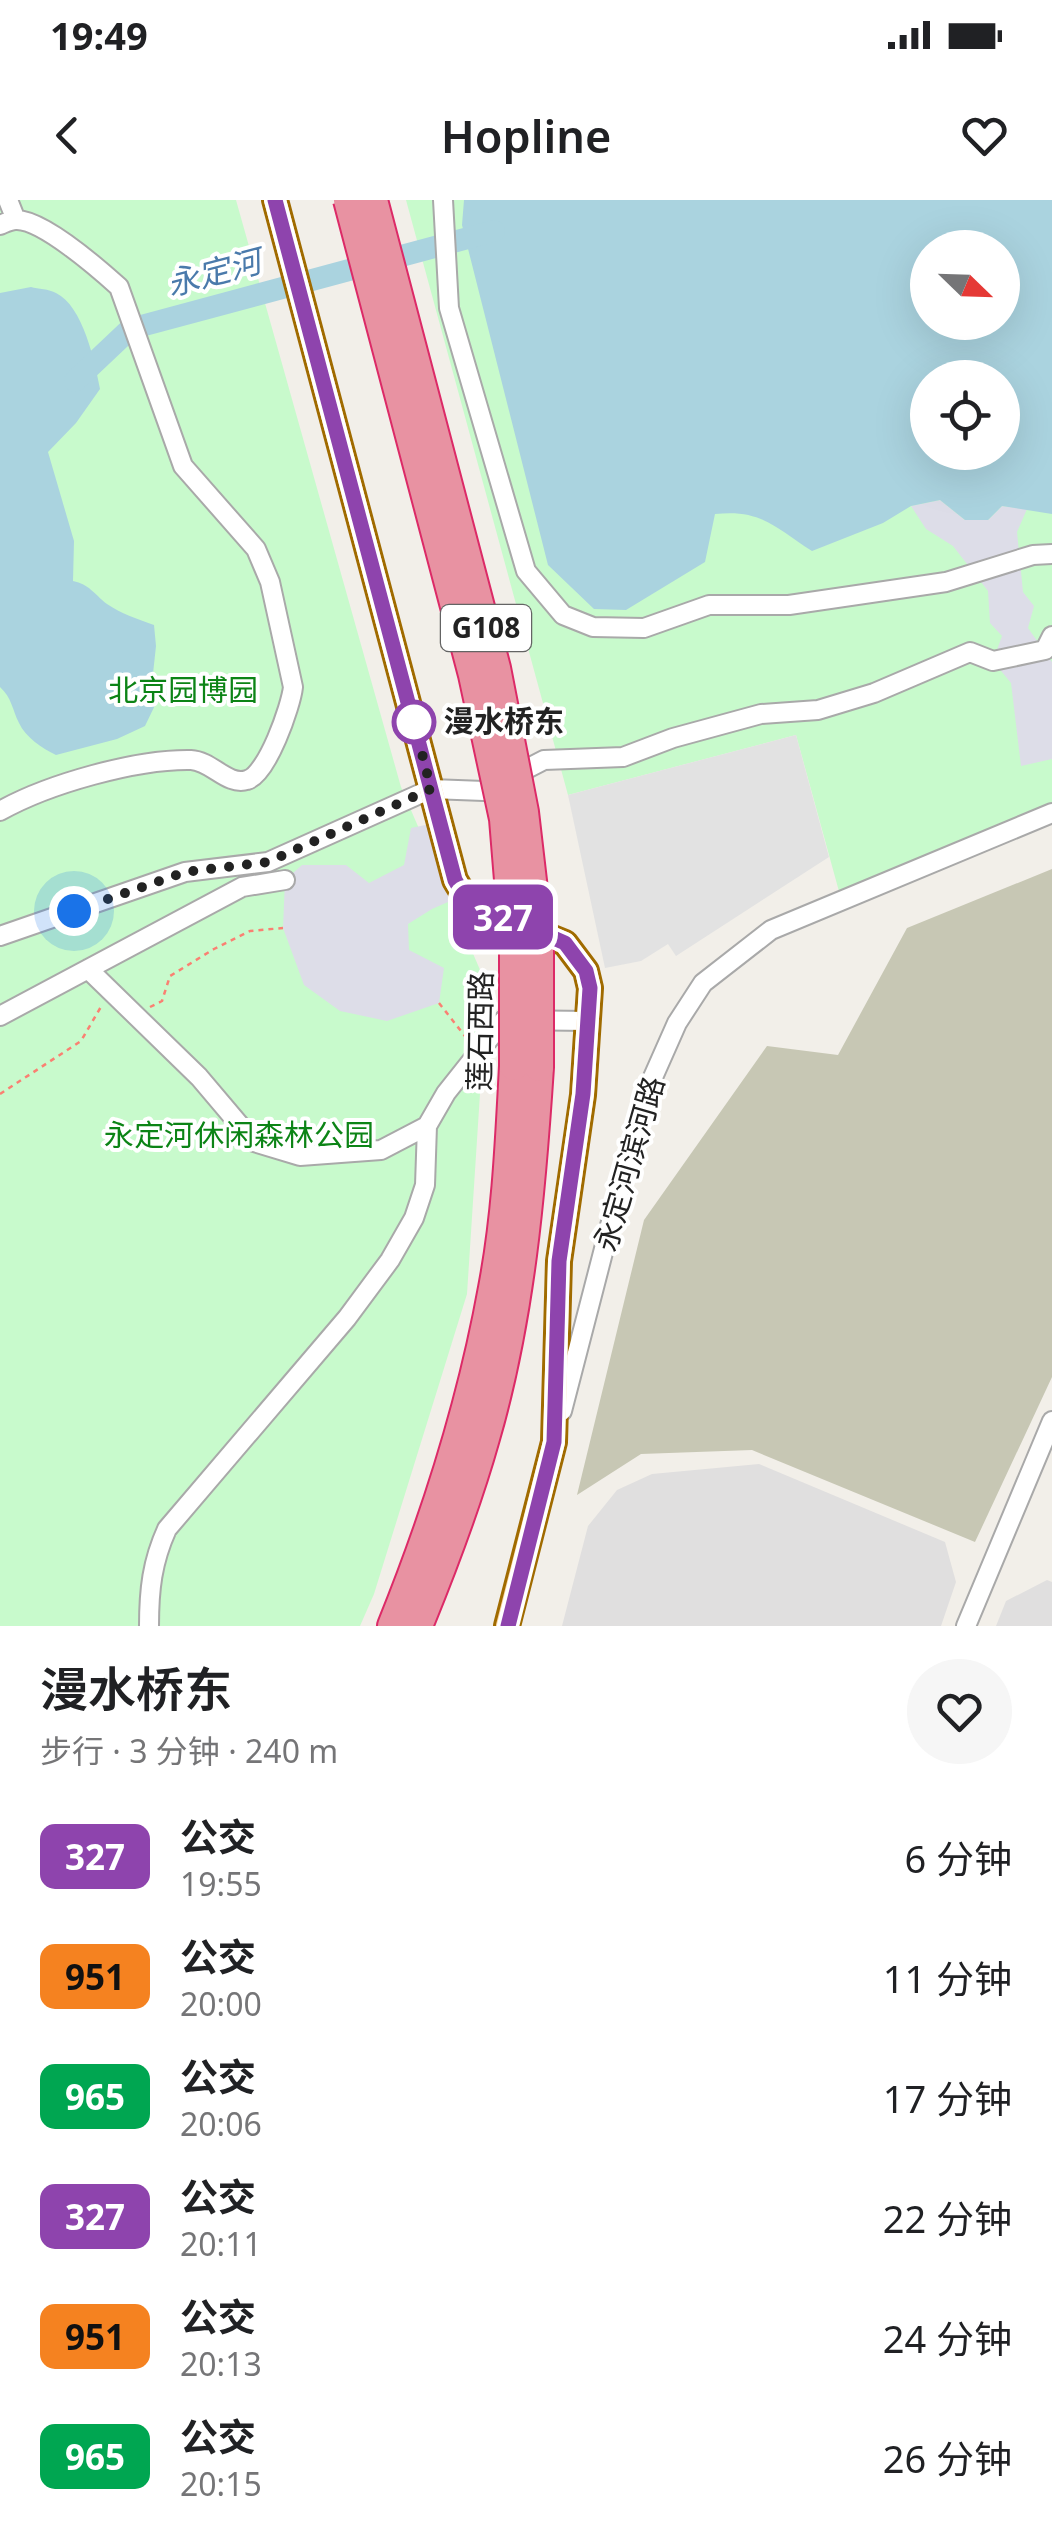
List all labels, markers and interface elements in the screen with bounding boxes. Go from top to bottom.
text: 19:49 [50,9,148,61]
text: Hopline [441,105,611,166]
icon: back [40,108,95,163]
icon: heart [957,108,1012,163]
north arrow [910,230,1020,340]
map controls [910,230,1020,470]
water label: 永定河 [162,237,271,305]
button: locate [910,360,1020,470]
road number: G108 [441,605,531,651]
park label: 北京园博园 [108,669,258,710]
place label: 漫水桥东 [444,700,564,741]
marker: 漫水桥东 [393,701,435,743]
line badge: 327 [446,884,560,950]
your location [49,886,99,936]
text: 327 [473,894,533,941]
street label: 莲石西路 [458,971,501,1091]
street label: 永定河滨河路 [584,1071,673,1256]
park label: 永定河休闲森林公园 [104,1114,374,1155]
text: 漫水桥东 [40,1656,232,1721]
button: heart [907,1659,1012,1764]
text: 步行 · 3 分钟 · 240 m [40,1729,338,1772]
text: 公交 [180,1810,256,1862]
text: 6 分钟 [904,1832,1012,1884]
text: 327 [65,1833,125,1880]
text: 19:55 [180,1862,262,1905]
text: 公交 [180,1930,256,1982]
text: 11 分钟 [883,1952,1012,2004]
text: 951 [65,1953,125,2000]
text: 20:00 [180,1982,262,2025]
text: 公交 [180,2050,256,2102]
text: 17 分钟 [883,2072,1012,2124]
text: 965 [65,2073,125,2120]
text: 20:06 [180,2102,262,2145]
text: 公交 [180,2170,256,2222]
text: 22 分钟 [883,2192,1012,2244]
text: 327 [65,2193,125,2240]
text: 20:11 [180,2222,262,2265]
text: 公交 [180,2290,256,2342]
text: 24 分钟 [883,2312,1012,2364]
text: 951 [65,2313,125,2360]
text: 20:13 [180,2342,262,2385]
text: 公交 [180,2410,256,2462]
text: 26 分钟 [883,2432,1012,2484]
text: 965 [65,2433,125,2480]
text: 20:15 [180,2462,262,2505]

